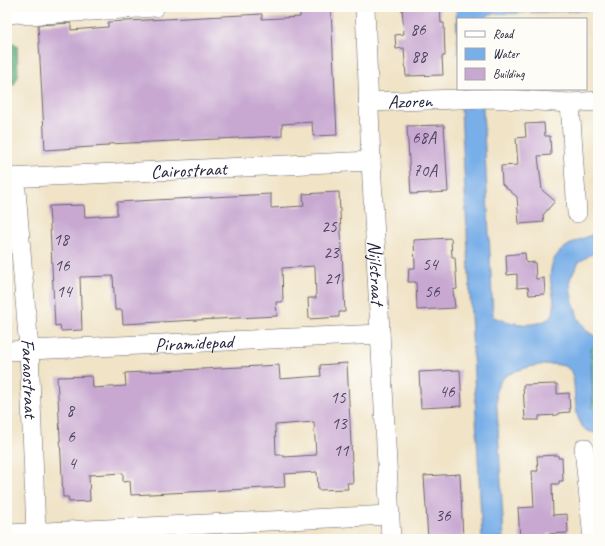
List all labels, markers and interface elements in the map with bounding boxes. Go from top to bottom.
legend [457,18,587,90]
house number: 86 [410,19,427,40]
text: Road [493,26,515,42]
house number: 88 [411,46,429,67]
text: Water [493,46,521,62]
text: Building [493,66,525,82]
street label: Azoren [388,89,434,114]
house number: 68A [412,127,437,148]
street label: Cairostraat [150,157,229,184]
house number: 70A [413,160,438,181]
house number: 25 [321,216,338,237]
house number: 18 [53,229,71,250]
street label: Nijlstraat [362,240,390,308]
house number: 23 [323,242,340,263]
house number: 54 [422,254,440,275]
house number: 16 [54,255,71,276]
house number: 21 [324,268,341,289]
house number: 14 [56,281,74,302]
house number: 56 [424,281,441,302]
street label: Piramidepad [154,330,237,357]
street label: Faraostraat [15,338,43,420]
house number: 46 [439,381,456,402]
house number: 15 [330,387,347,408]
house number: 8 [66,400,76,421]
house number: 13 [331,413,348,434]
house number: 6 [67,426,76,447]
house number: 11 [333,440,350,461]
house number: 4 [68,453,78,474]
house number: 36 [435,505,452,526]

